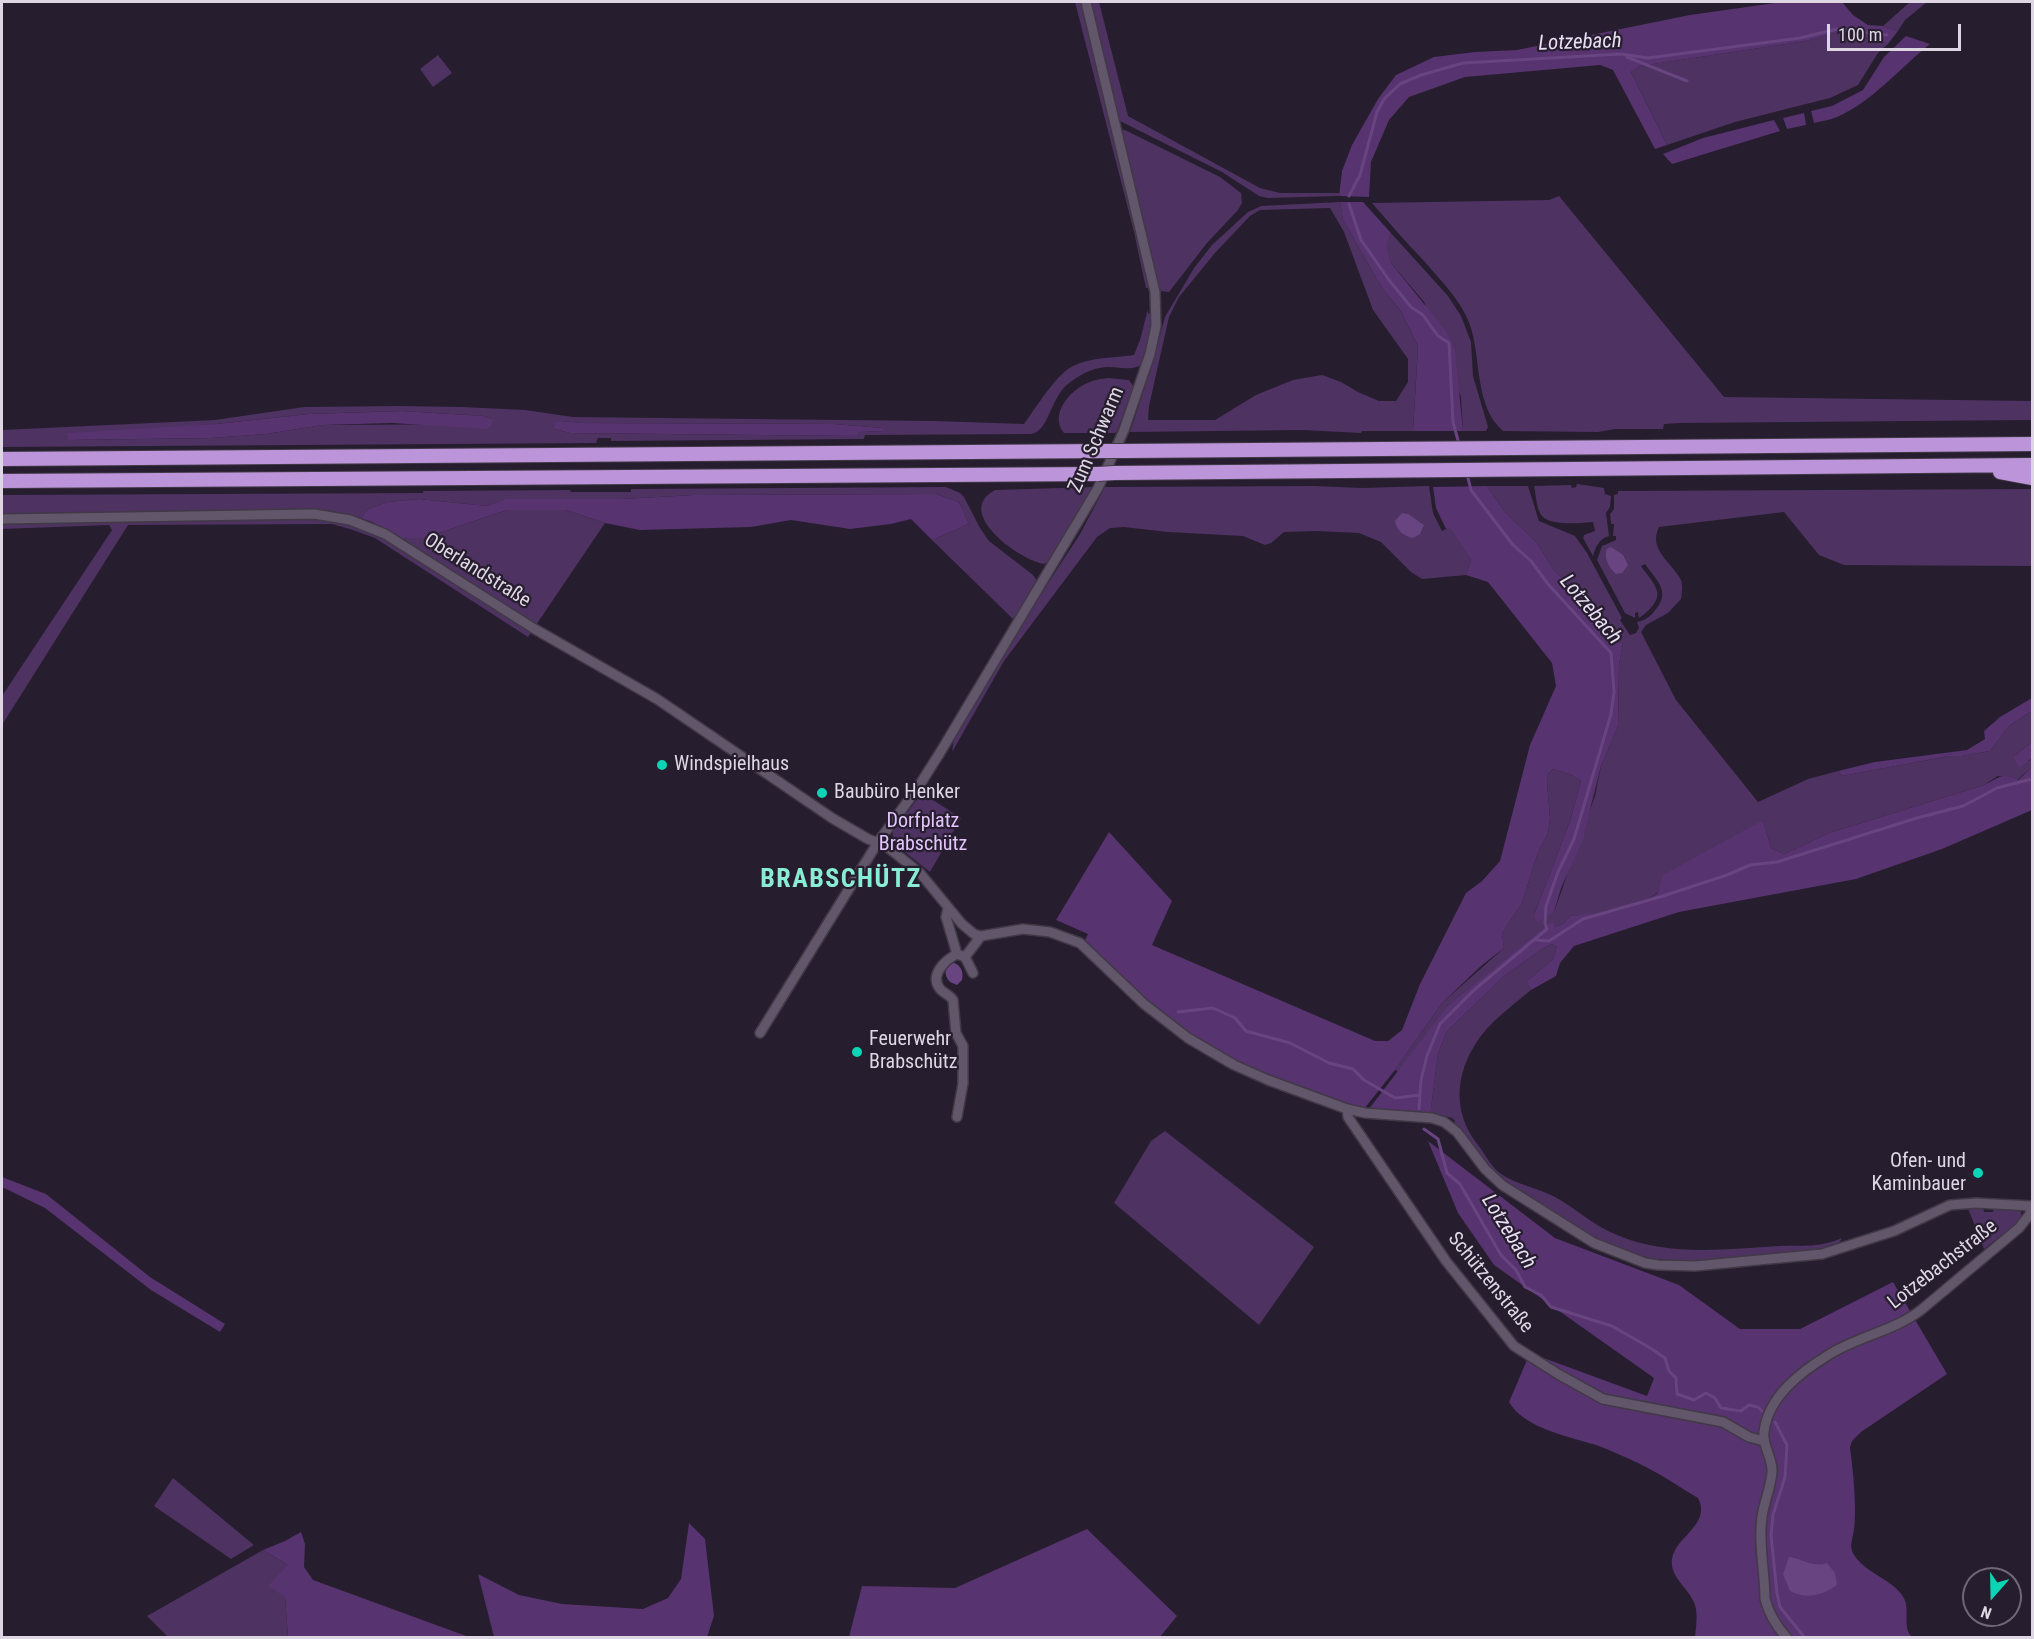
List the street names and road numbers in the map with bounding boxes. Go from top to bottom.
street label: Zum Schwarm [1064,383,1130,497]
street label: Oberlandstraße [419,529,535,613]
street label: Lotzebachstraße [1884,1215,2002,1315]
street label: Schützenstraße [1442,1228,1538,1338]

